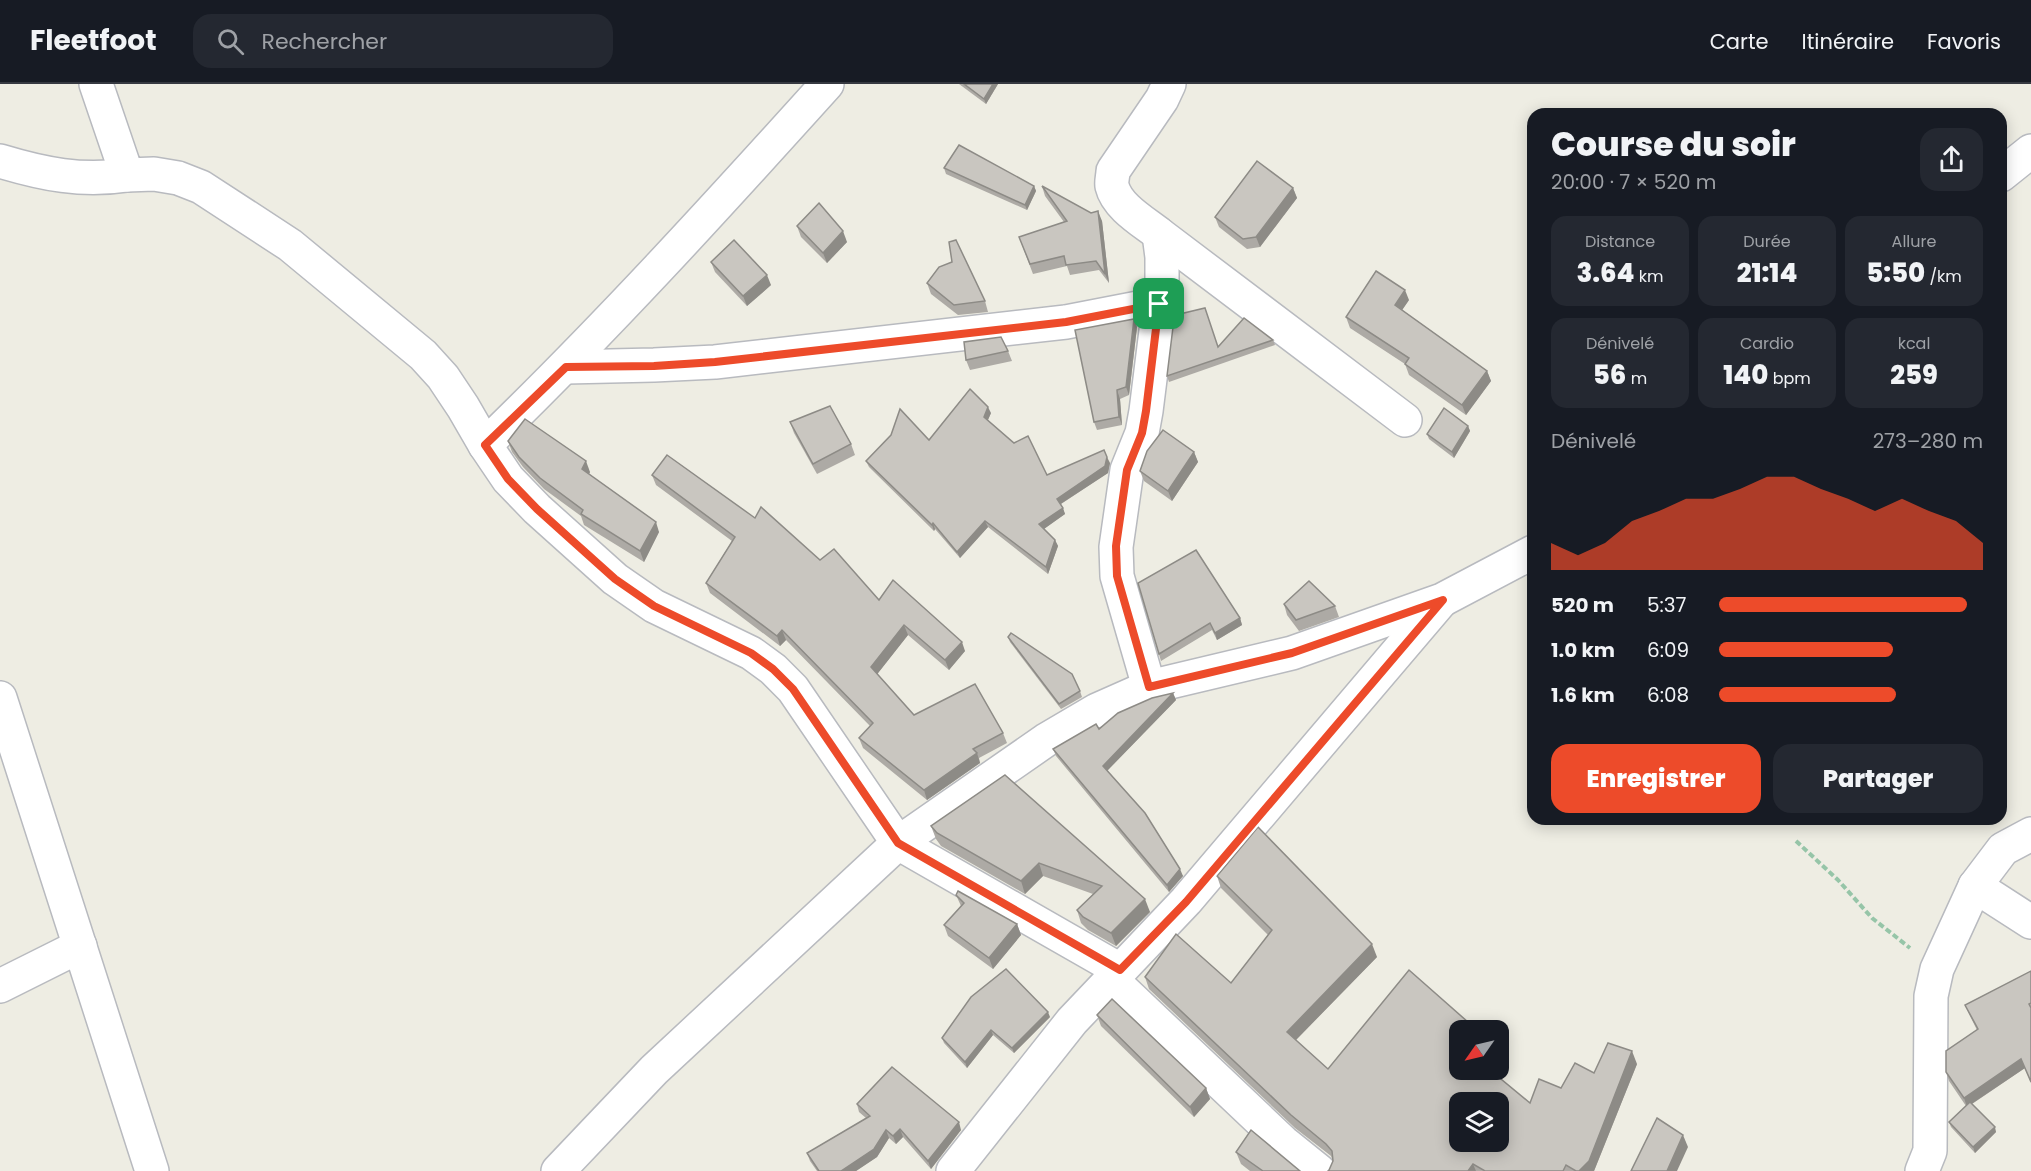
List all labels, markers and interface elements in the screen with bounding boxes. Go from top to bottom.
search box [193,14,613,68]
text: Fleetfoot [30,21,157,60]
icon: search [214,25,247,58]
text: Rechercher [262,26,387,57]
text: Carte [1710,27,1769,56]
text: Itinéraire [1802,27,1894,56]
text: Favoris [1927,27,2001,56]
text: Course du soir [1551,121,1796,168]
button: share [1920,128,1983,191]
text: 20:00 · 7 × 520 m [1551,168,1716,196]
text: Distance [1585,230,1655,253]
text: Durée [1743,230,1791,253]
text: Allure [1892,230,1936,253]
text: 3.64 [1576,255,1635,291]
text: 21:14 [1737,255,1797,291]
text: 5:50 [1866,255,1925,291]
text: km [1635,265,1664,288]
text: /km [1925,265,1962,288]
pin [1133,278,1184,329]
icon: arrive [1142,287,1175,320]
text: Dénivelé [1586,332,1654,355]
text: Cardio [1740,332,1794,355]
text: kcal [1898,332,1930,355]
text: 56 [1593,357,1626,393]
text: 140 [1723,357,1768,393]
text: 259 [1890,357,1938,393]
text: m [1626,367,1647,390]
text: bpm [1768,367,1811,390]
text: Dénivelé [1551,427,1636,455]
text: 273–280 m [1873,427,1983,455]
text: 520 m [1551,591,1614,619]
text: 5:37 [1647,591,1687,619]
text: 1.0 km [1551,636,1615,664]
text: 6:09 [1647,636,1689,664]
text: 1.6 km [1551,681,1615,709]
text: 6:08 [1647,681,1689,709]
button: Enregistrer [1551,744,1761,813]
button: Partager [1773,744,1983,813]
north arrow [1449,1020,1509,1080]
map controls [1449,1020,1509,1152]
button: layers [1449,1092,1509,1152]

